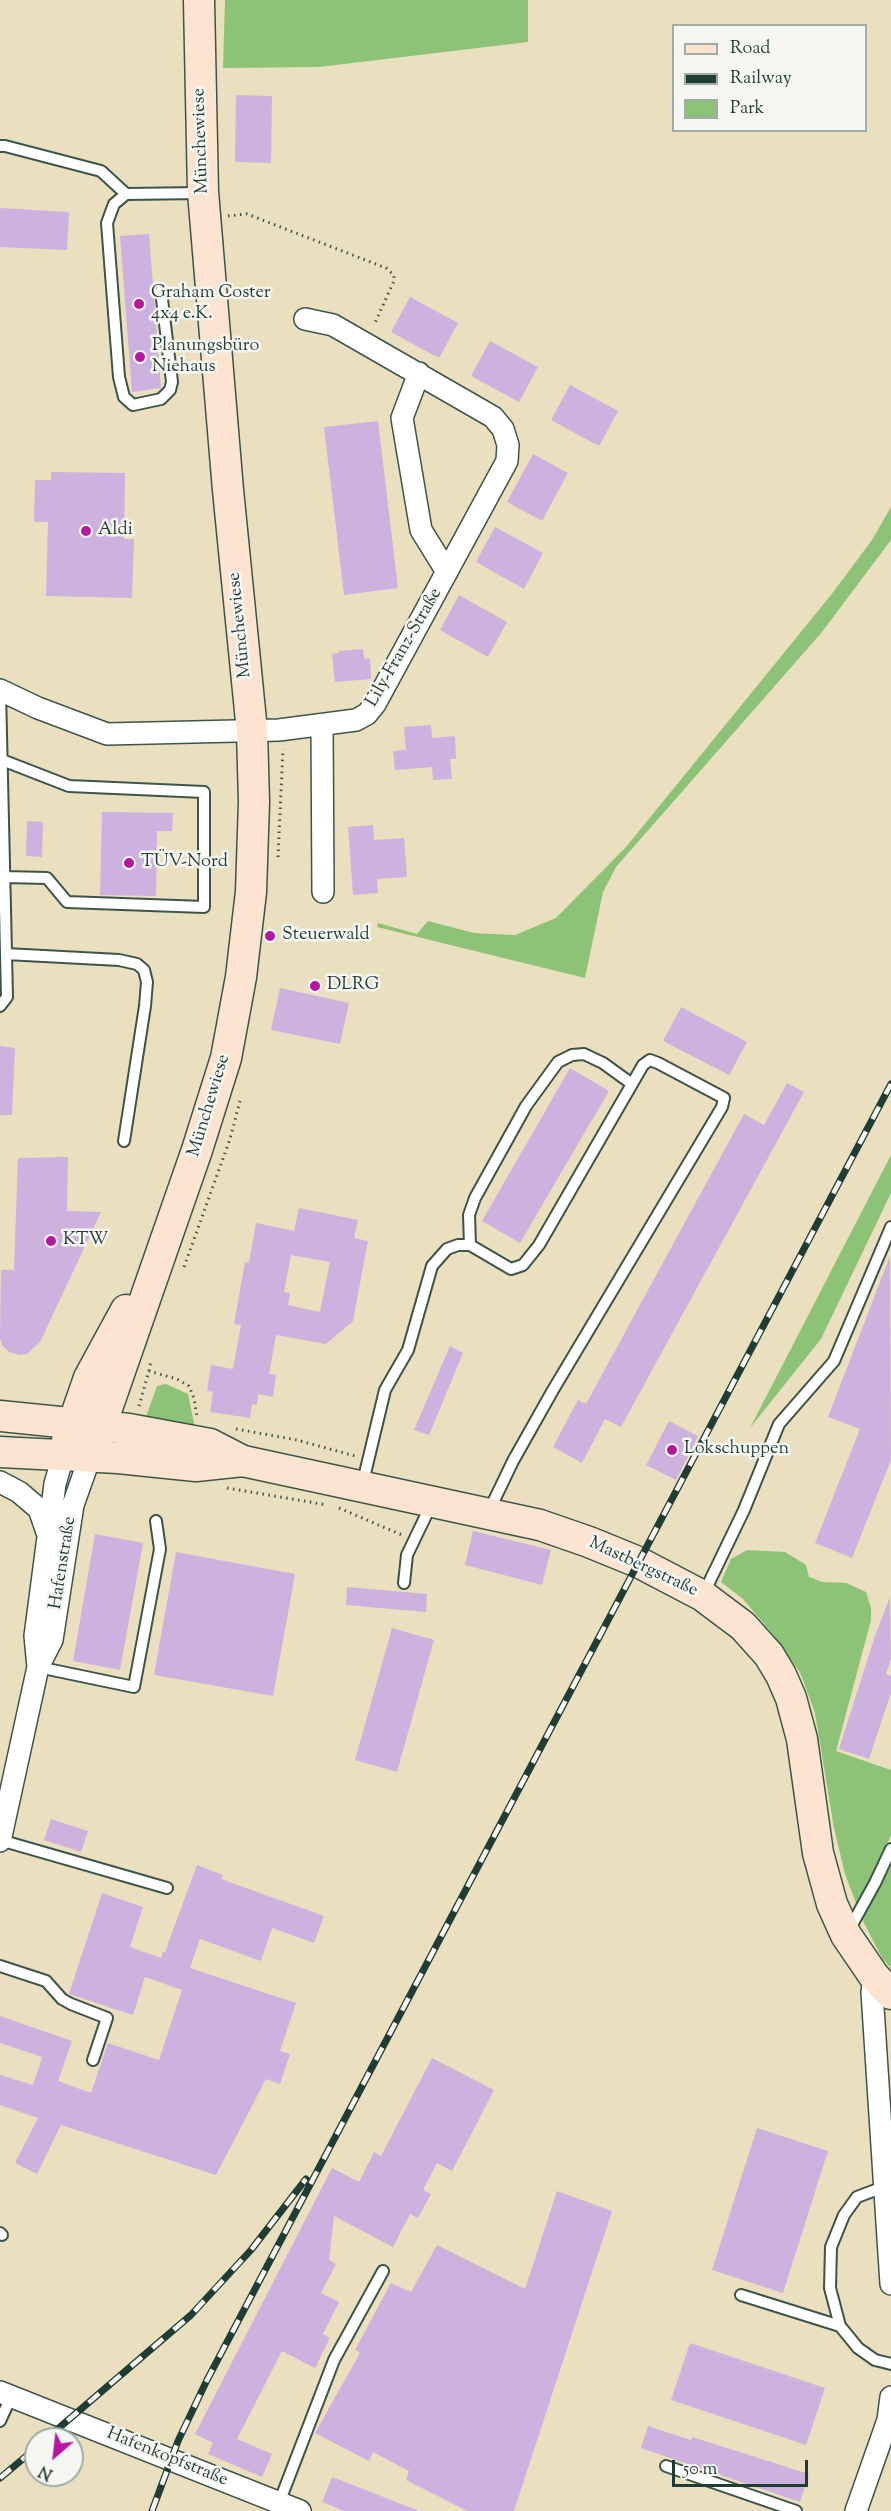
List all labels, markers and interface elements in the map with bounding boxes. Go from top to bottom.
legend [672,24,867,132]
text: Road [730,36,770,62]
text: Railway [730,66,792,92]
street label: Münchewiese [189,88,215,194]
text: Park [730,96,764,122]
place label: Graham Coster 4x4 e.K. [151,283,271,326]
marker: Graham Coster 4x4 e.K. [132,297,146,311]
place label: Planungsbüro Niehaus [152,336,259,378]
marker: Planungsbüro Niehaus [133,350,147,364]
place label: Aldi [98,520,133,542]
marker: Aldi [79,524,93,538]
street label: Münchewiese [225,571,257,679]
street label: Lily-Franz-Straße [362,585,448,711]
place label: TÜV-Nord [141,852,228,874]
marker: TÜV-Nord [122,856,136,870]
place label: Steuerwald [282,925,370,947]
marker: Steuerwald [263,929,277,943]
place label: DLRG [327,975,379,997]
marker: DLRG [308,979,322,993]
street label: Münchewiese [184,1052,236,1160]
place label: KTW [63,1230,108,1252]
marker: KTW [44,1234,58,1248]
place label: Lokschuppen [684,1439,789,1461]
marker: Lokschuppen [665,1443,679,1457]
street label: Hafenstraße [46,1515,82,1611]
street label: Mastbergstraße [585,1533,701,1603]
street label: Hafenkopfstraße [103,2424,231,2492]
north arrow [24,2427,84,2487]
scale bar [675,2448,812,2486]
text: 50 m [683,2457,717,2483]
text: N [35,2458,57,2485]

